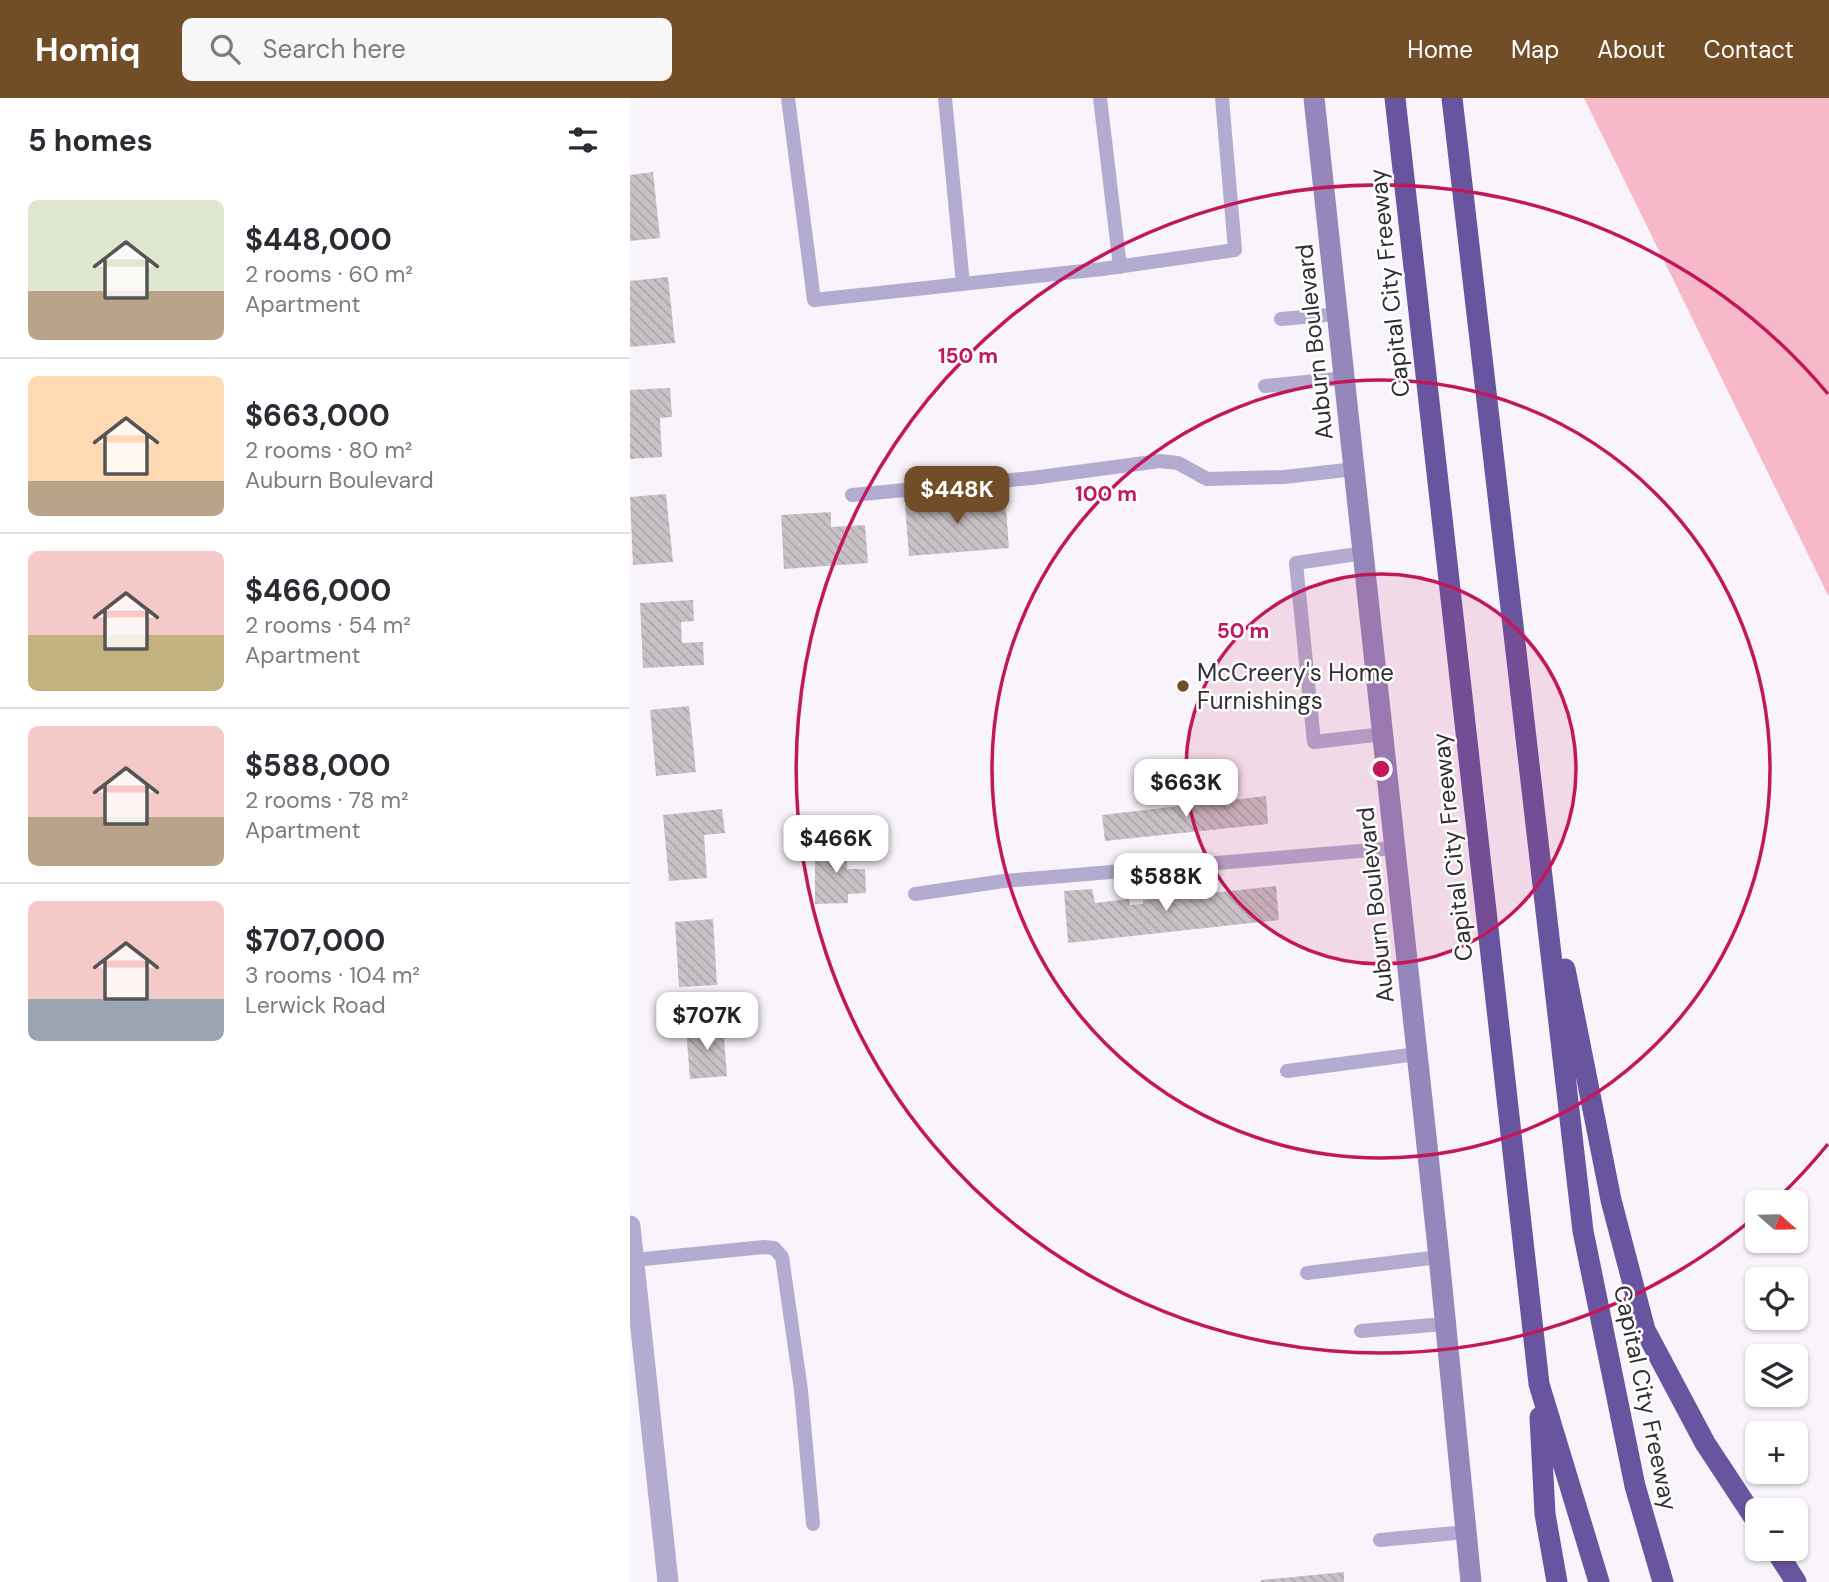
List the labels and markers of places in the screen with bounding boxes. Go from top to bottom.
pin: $448K [908,466,1006,526]
place label: McCreery's Home Furnishings [1197,657,1394,716]
marker: McCreery's Home Furnishings [1175,678,1191,694]
centre of rings [1369,757,1393,781]
pin: $663K [1137,760,1235,819]
pin: $466K [787,816,885,875]
pin: $588K [1117,854,1215,913]
pin: $707K [658,992,756,1052]

